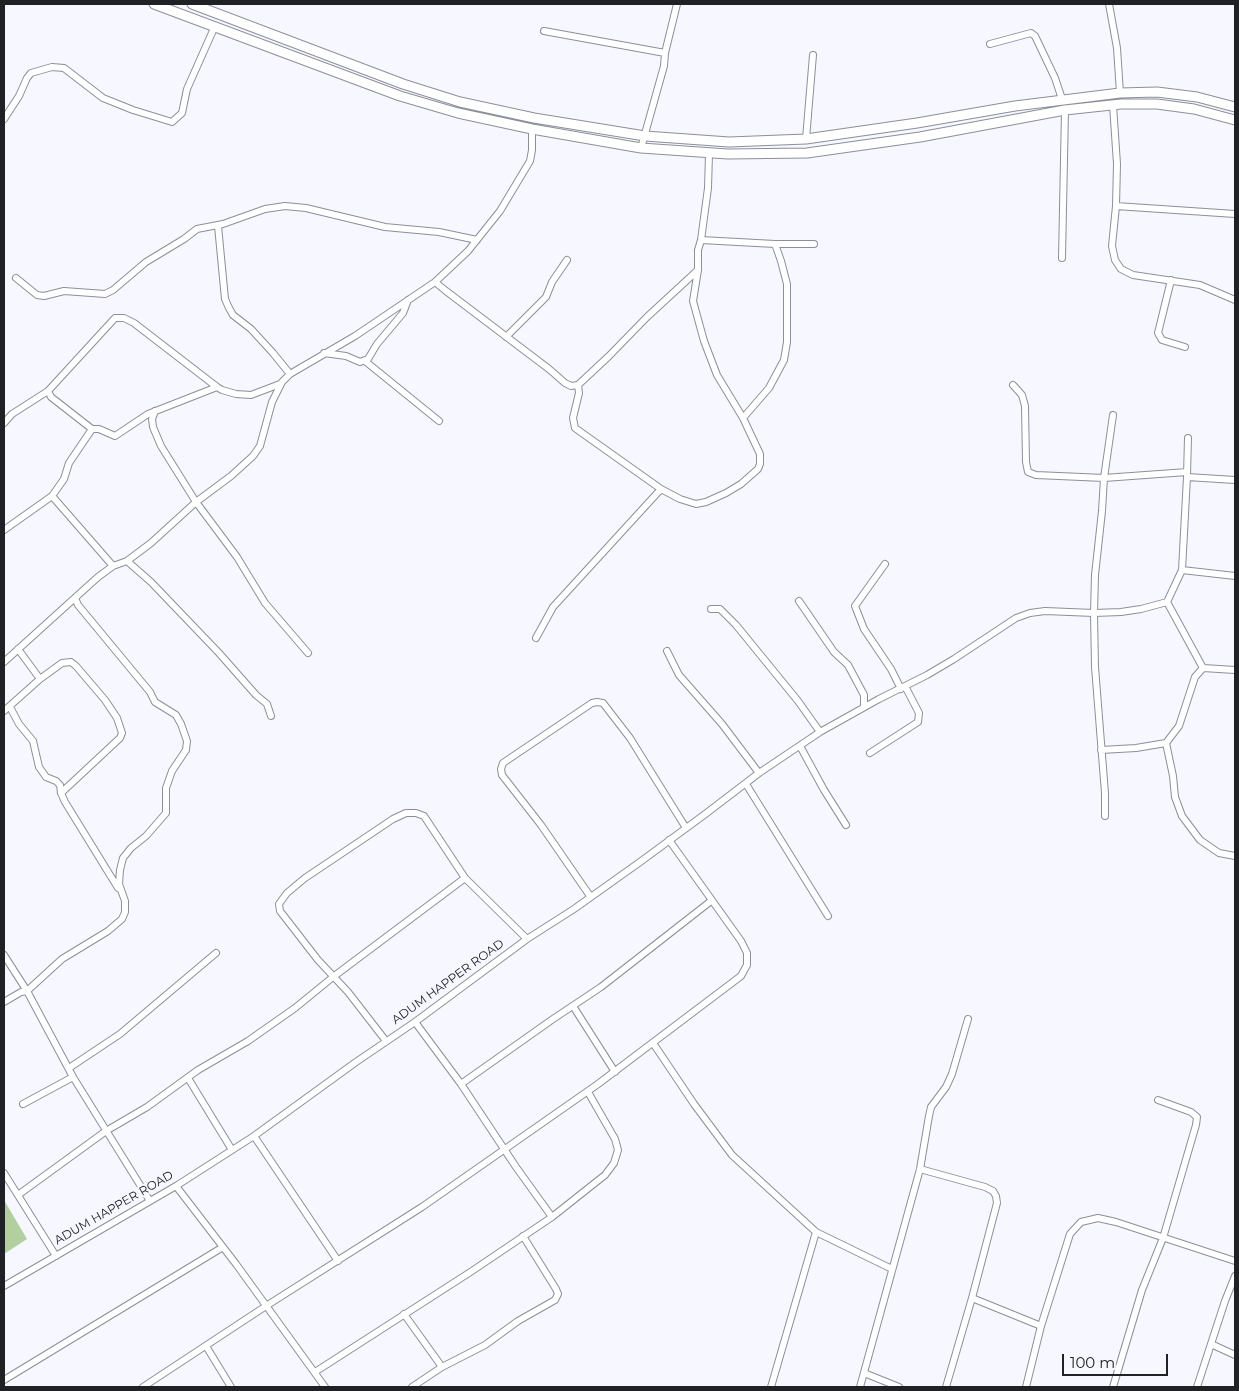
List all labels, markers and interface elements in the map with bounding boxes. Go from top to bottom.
street label: ADUM HAPPER ROAD [389,937,507,1027]
street label: ADUM HAPPER ROAD [52,1168,176,1248]
scale bar [1064,1344,1170,1376]
text: 100 m [1070,1353,1115,1372]

